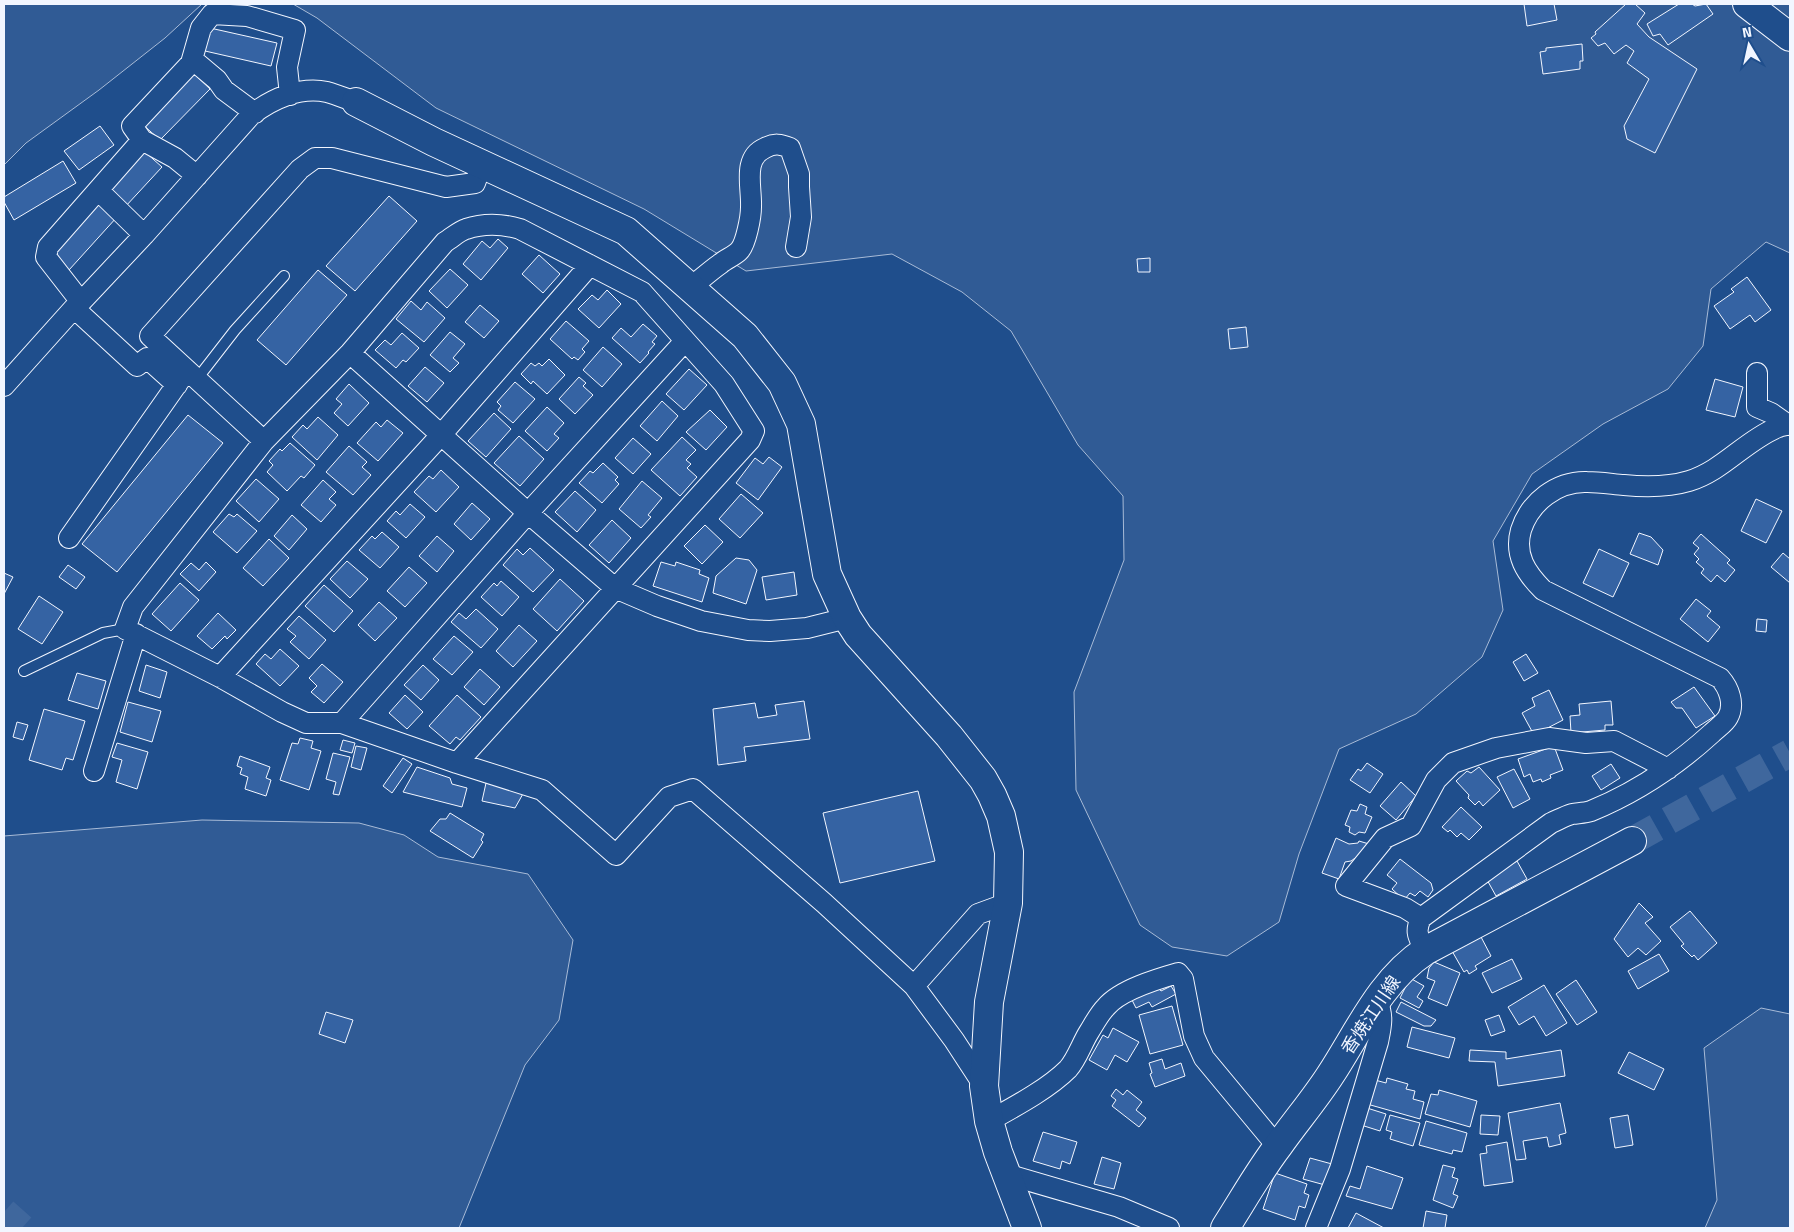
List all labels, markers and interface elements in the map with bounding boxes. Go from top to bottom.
north arrow [1724,20,1774,70]
text: N [1740,21,1753,43]
street label: 香焼江川線 [1334,970,1407,1060]

